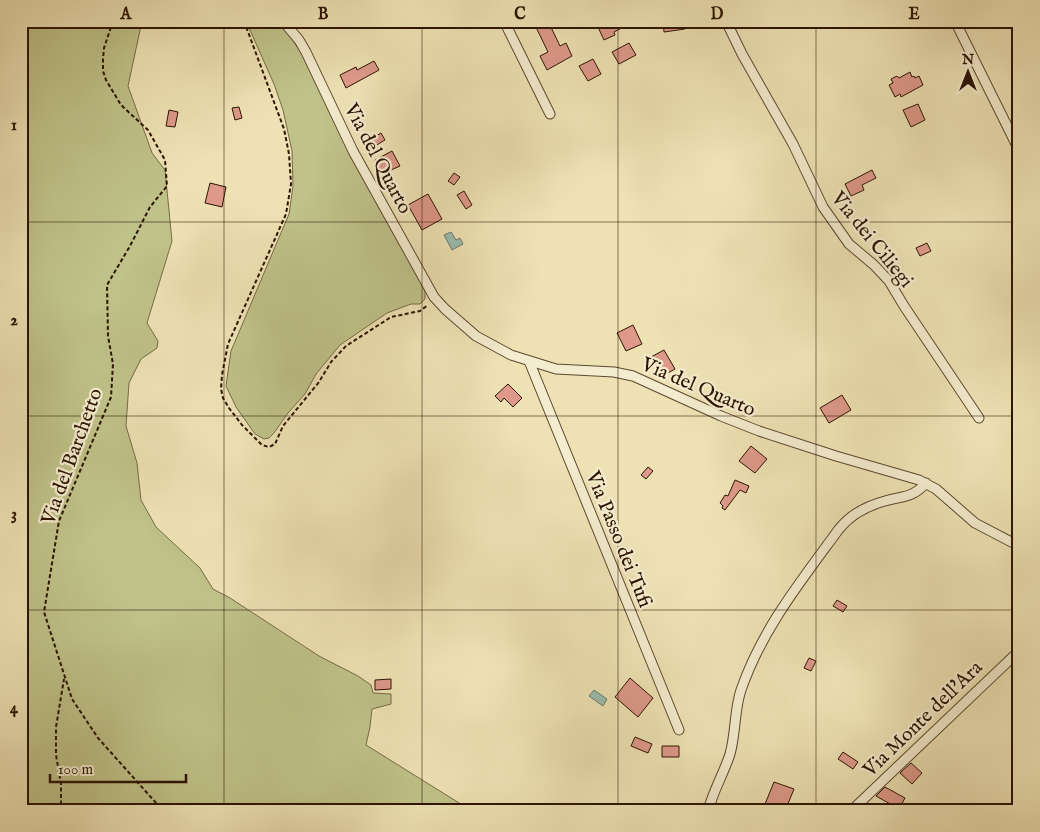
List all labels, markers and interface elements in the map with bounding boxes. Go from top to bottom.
text: A [120,5,133,25]
text: B [318,5,329,25]
text: C [514,5,526,25]
text: D [711,5,724,25]
text: E [908,5,920,25]
north arrow [942,48,992,98]
text: N [961,51,974,69]
street label: Via del Quarto [338,98,417,218]
text: 1 [11,116,17,136]
street label: Via dei Ciliegi [825,186,918,293]
text: 2 [10,311,18,331]
street label: Via del Quarto [637,352,759,423]
street label: Via del Barchetto [36,385,109,529]
street label: Via Passo dei Tufi [579,467,658,612]
text: 3 [11,505,17,525]
street label: Via Monte dell'Ara [857,655,988,783]
text: 4 [10,699,19,719]
scale bar [50,752,186,784]
text: 100 m [58,760,94,779]

